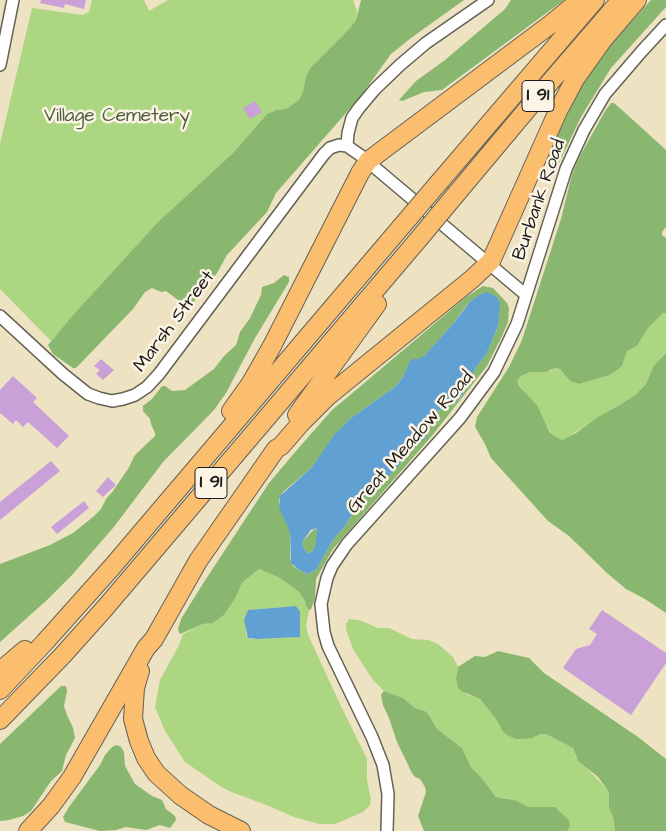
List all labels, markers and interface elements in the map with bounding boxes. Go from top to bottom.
road number: I 91 [522,80,554,112]
park label: Village Cemetery [44,106,190,128]
street label: Burbank Road [509,137,571,263]
street label: Marsh Street [129,267,221,377]
street label: Great Meadow Road [343,367,479,519]
road number: I 91 [195,468,227,498]

